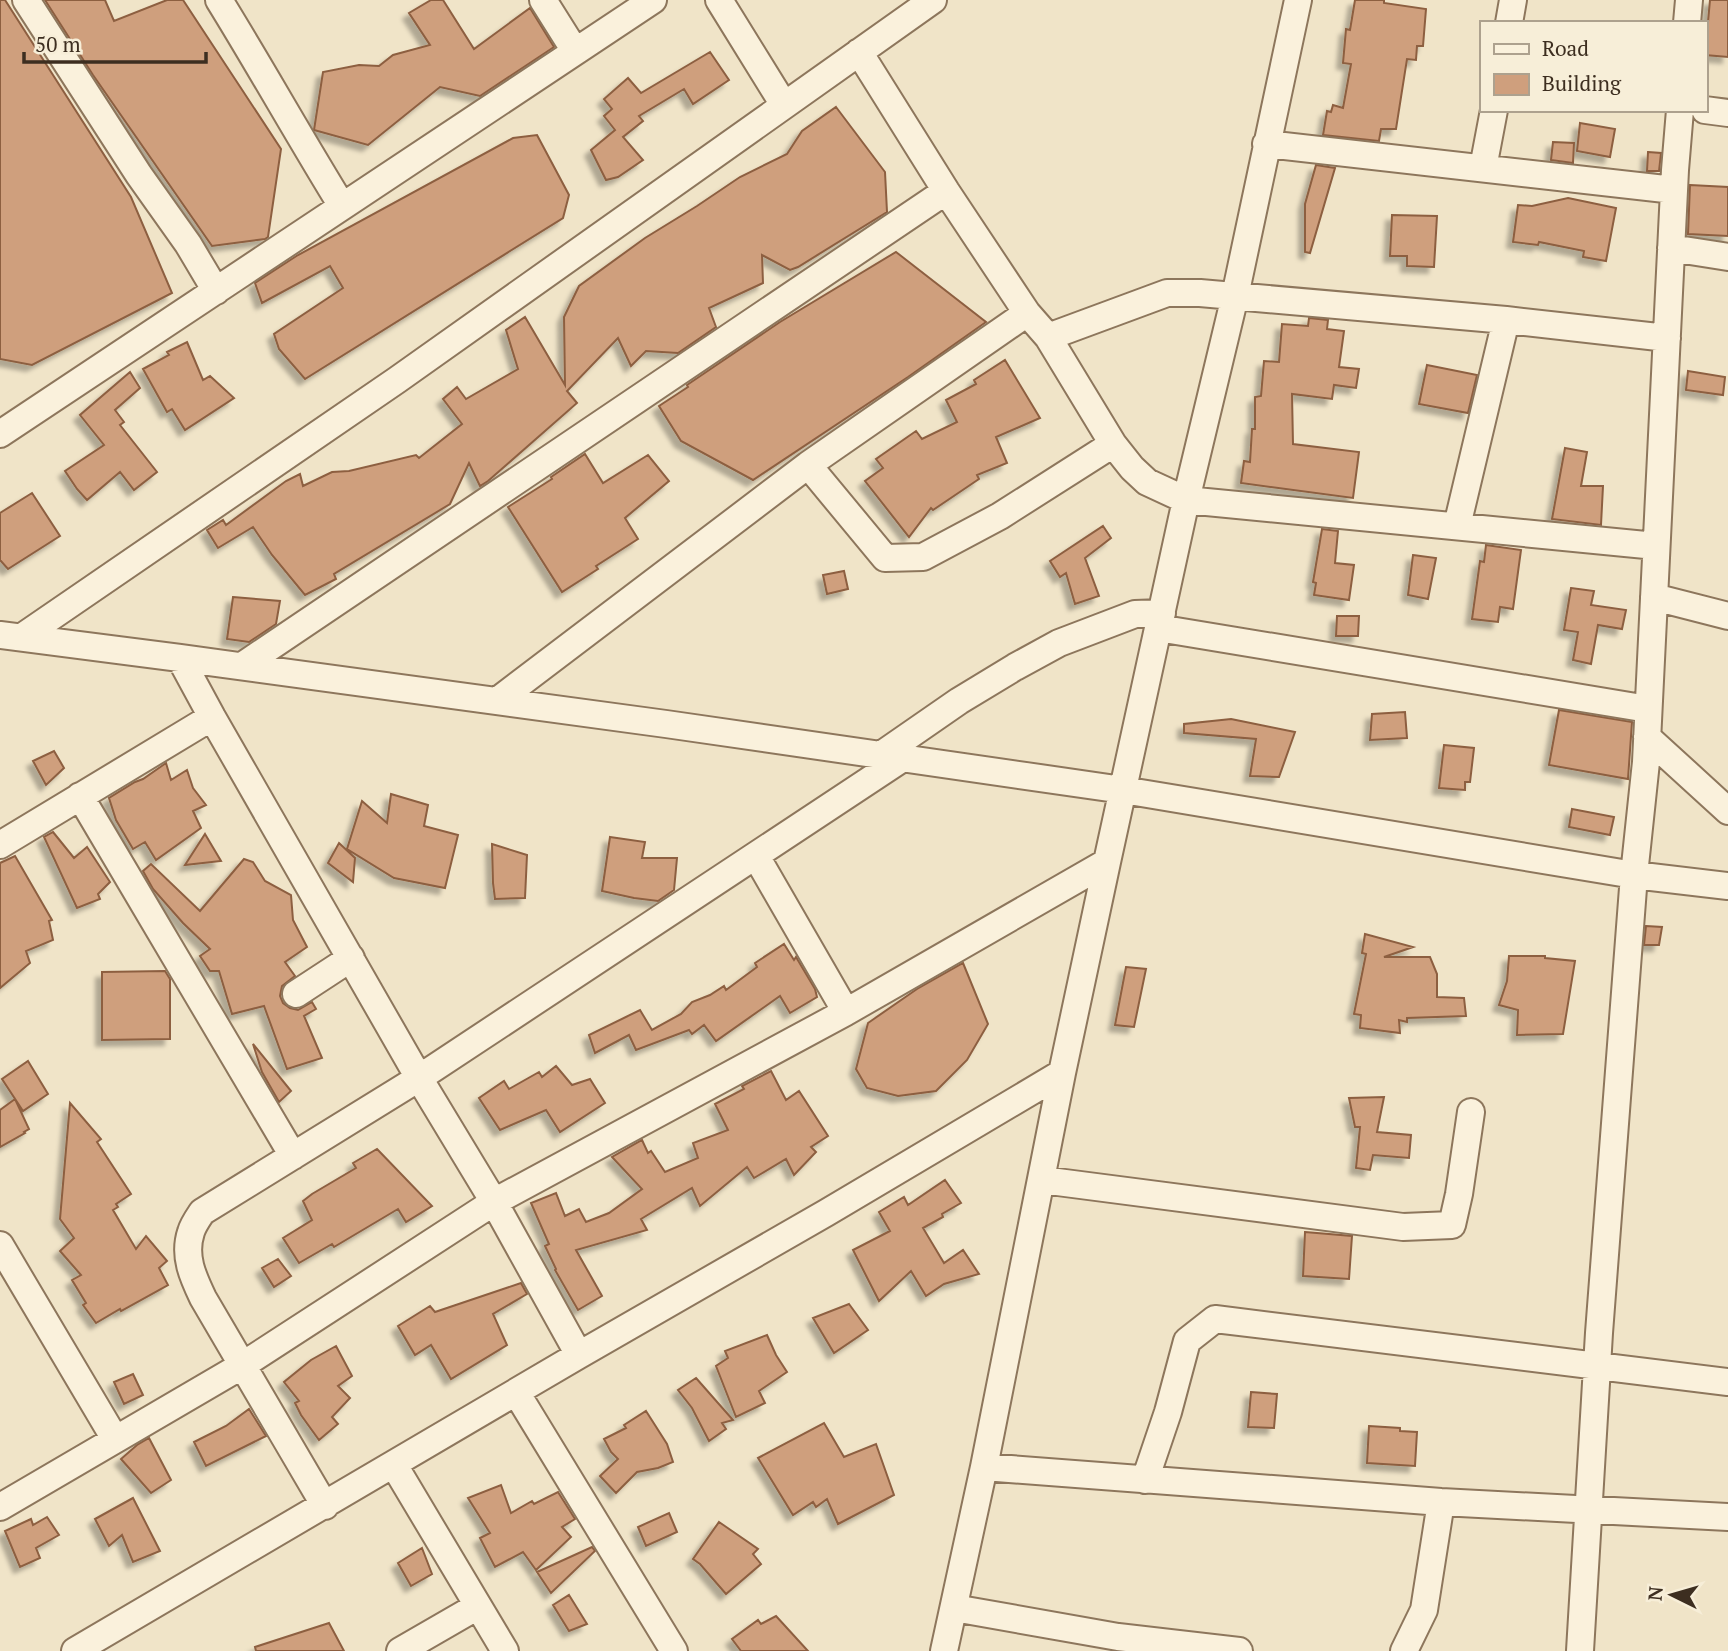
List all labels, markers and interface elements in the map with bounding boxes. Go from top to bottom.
scale bar [24,21,206,65]
legend [1480,21,1707,112]
text: 50 m [35,30,81,58]
text: Road [1542,34,1589,62]
text: Building [1542,69,1622,97]
north arrow [1637,1560,1707,1630]
text: N [1641,1585,1668,1602]

